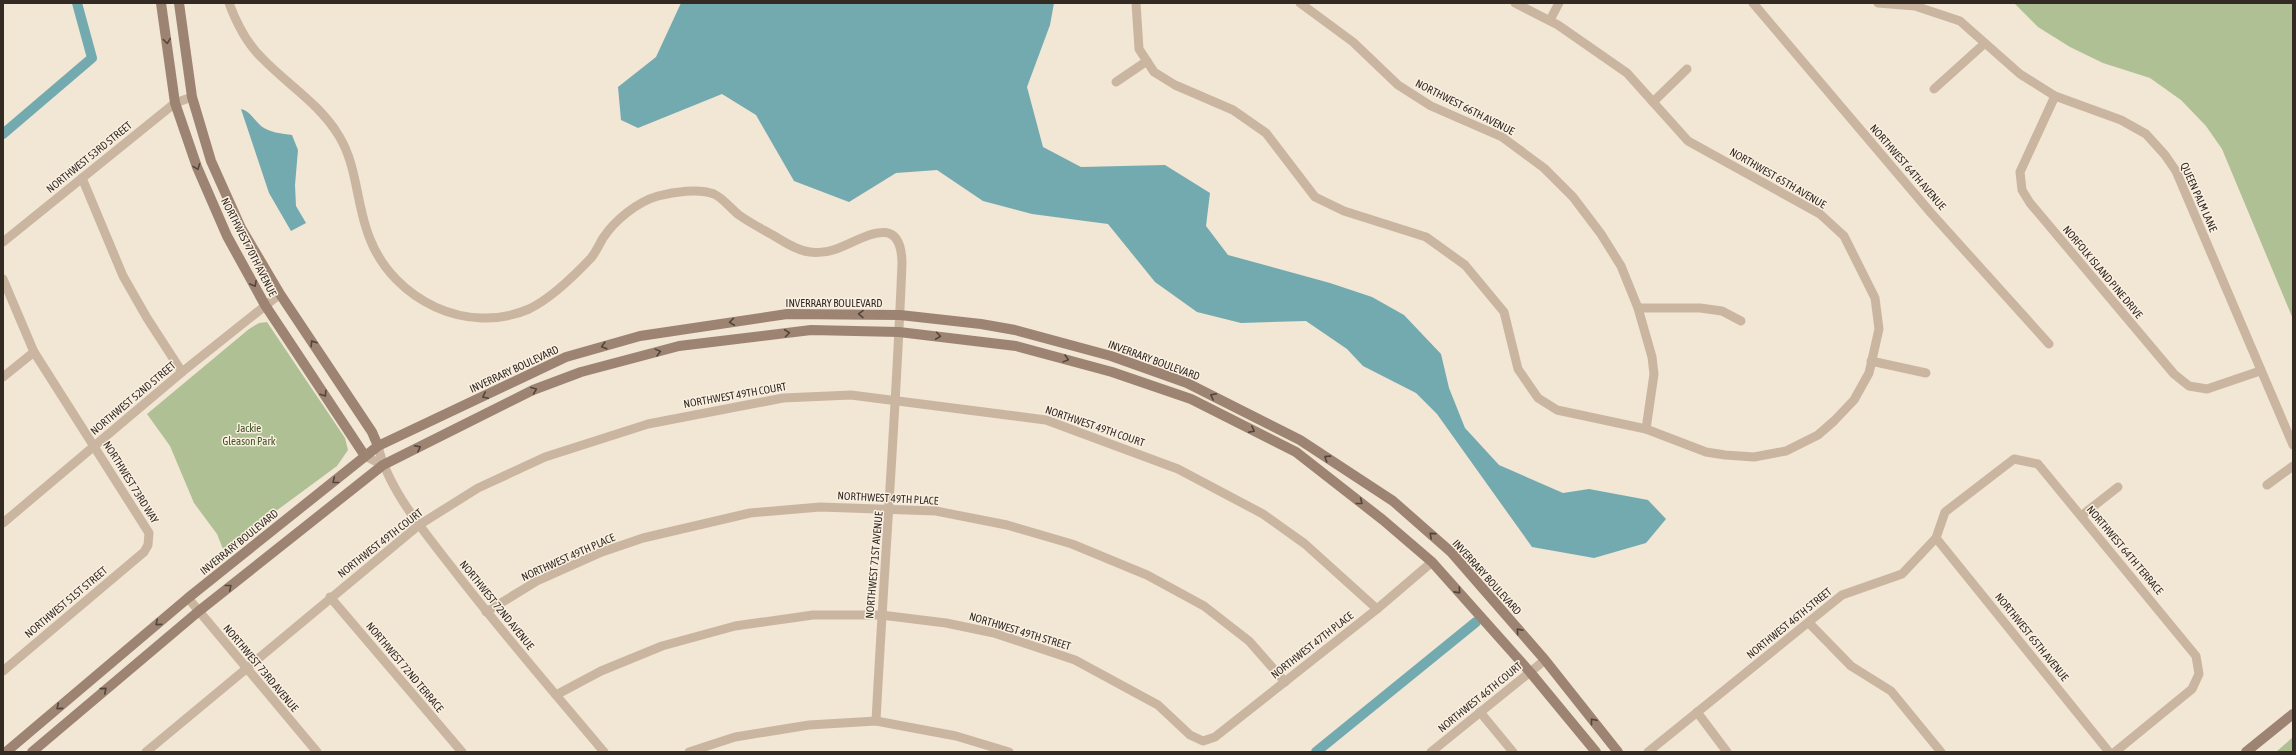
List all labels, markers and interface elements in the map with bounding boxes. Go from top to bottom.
one-way arrow [162,38,171,45]
street label: NORTHWEST 66TH AVENUE [1414,77,1517,137]
street label: NORTHWEST 53RD STREET [44,119,134,195]
street label: NORTHWEST 64TH AVENUE [1868,122,1949,212]
street label: NORTHWEST 65TH AVENUE [1728,145,1829,211]
street label: QUEEN PALM LANE [2178,160,2220,234]
one-way arrow [193,164,201,171]
street label: NORTHWEST 70TH AVENUE [219,196,279,299]
street label: NORFOLK ISLAND PINE DRIVE [2061,223,2145,321]
one-way arrow [249,280,256,287]
street label: INVERRARY BOULEVARD [786,297,882,309]
one-way arrow [858,310,864,318]
one-way arrow [729,317,735,326]
one-way arrow [784,329,790,338]
one-way arrow [935,332,941,341]
street label: INVERRARY BOULEVARD [1106,338,1202,382]
one-way arrow [310,340,317,347]
one-way arrow [601,342,608,350]
street label: INVERRARY BOULEVARD [468,343,560,395]
one-way arrow [655,348,661,356]
one-way arrow [1062,354,1069,363]
street label: NORTHWEST 52ND STREET [88,359,178,437]
street label: NORTHWEST 49TH COURT [683,380,788,410]
one-way arrow [530,387,538,395]
one-way arrow [319,390,326,397]
one-way arrow [481,391,489,399]
one-way arrow [1210,393,1217,401]
street label: NORTHWEST 49TH COURT [1044,403,1146,449]
park label: Jackie Gleason Park [222,422,276,447]
one-way arrow [1248,425,1255,433]
street label: NORTHWEST 73RD WAY [101,439,161,525]
one-way arrow [413,445,421,453]
one-way arrow [1324,455,1331,463]
one-way arrow [332,476,339,483]
street label: NORTHWEST 49TH PLACE [837,489,939,507]
one-way arrow [1355,497,1362,504]
street label: NORTHWEST 64TH TERRACE [2084,503,2166,597]
street label: NORTHWEST 49TH COURT [335,506,425,580]
street label: INVERRARY BOULEVARD [198,507,280,577]
street label: NORTHWEST 71ST AVENUE [863,511,885,619]
street label: NORTHWEST 49TH PLACE [519,531,617,583]
one-way arrow [1429,533,1436,540]
street label: INVERRARY BOULEVARD [1450,537,1524,617]
street label: NORTHWEST 72ND AVENUE [458,558,537,652]
street label: NORTHWEST 51ST STREET [22,564,110,640]
one-way arrow [225,584,232,591]
street label: NORTHWEST 46TH STREET [1744,585,1834,661]
one-way arrow [1454,586,1461,594]
street label: NORTHWEST 65TH AVENUE [1993,591,2071,683]
street label: NORTHWEST 47TH PLACE [1269,609,1356,681]
street label: NORTHWEST 49TH STREET [968,610,1072,652]
one-way arrow [156,619,163,626]
street label: NORTHWEST 72ND TERRACE [364,620,446,714]
street label: NORTHWEST 73RD AVENUE [221,622,301,714]
one-way arrow [1517,628,1524,636]
street label: NORTHWEST 46TH COURT [1436,659,1524,734]
one-way arrow [100,688,107,695]
one-way arrow [56,703,64,710]
one-way arrow [1591,719,1598,726]

